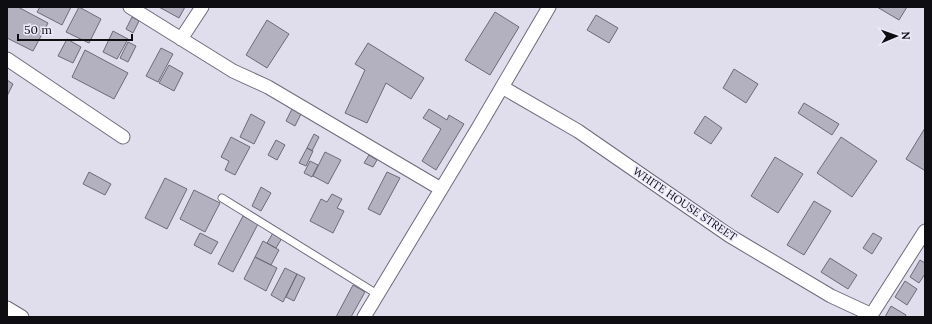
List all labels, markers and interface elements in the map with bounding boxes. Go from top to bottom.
scale bar [18,16,132,42]
north arrow [876,16,916,56]
text: 50 m [24,22,52,37]
text: N [899,31,913,41]
street label: WHITE HOUSE STREET [630,164,740,244]

